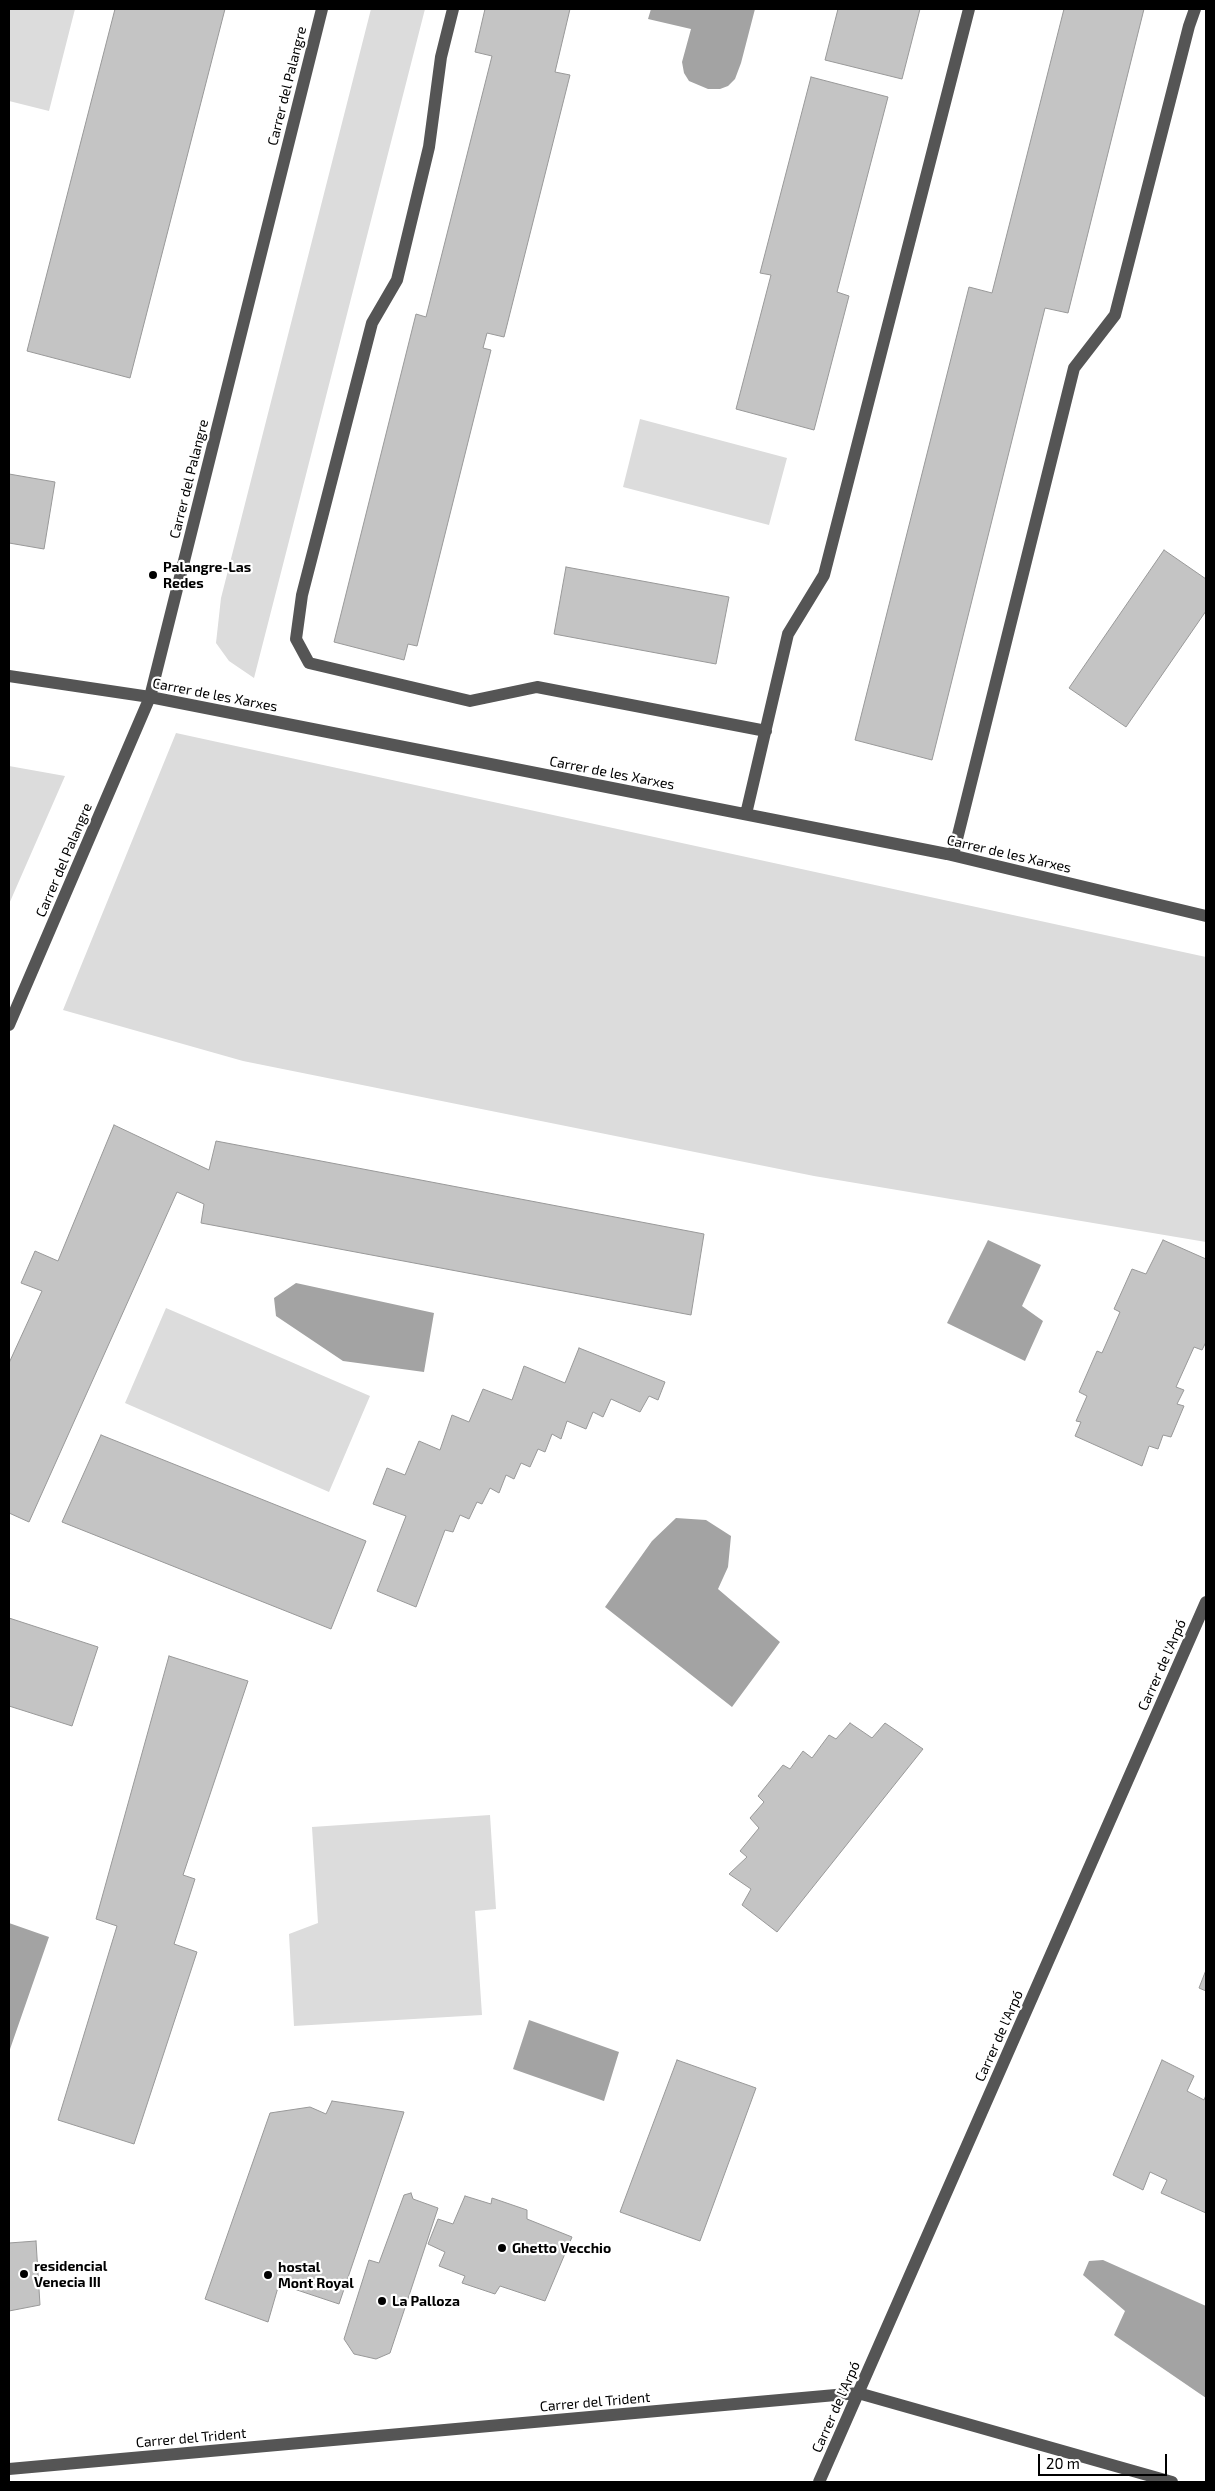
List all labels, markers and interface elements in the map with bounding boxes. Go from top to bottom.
street label: Carrer del Palangre [264,25,310,147]
street label: Carrer del Palangre [166,418,212,540]
place label: Palangre-Las Redes [163,559,251,592]
marker: Palangre-Las Redes [147,569,159,581]
street label: Carrer de les Xarxes [151,675,279,715]
street label: Carrer de les Xarxes [548,753,676,793]
street label: Carrer del Palangre [32,800,96,920]
street label: Carrer de les Xarxes [945,832,1073,876]
street label: Carrer de l'Arpó [1134,1617,1190,1713]
street label: Carrer de l'Arpó [971,1988,1027,2084]
place label: Ghetto Vecchio [512,2240,611,2256]
marker: Ghetto Vecchio [496,2242,508,2254]
place label: residencial Venecia III [34,2258,107,2290]
place label: hostal Mont Royal [278,2259,354,2292]
marker: residencial Venecia III [18,2268,30,2280]
marker: hostal Mont Royal [262,2269,274,2281]
place label: La Palloza [392,2293,460,2309]
marker: La Palloza [376,2295,388,2307]
street label: Carrer de l'Arpó [808,2359,864,2455]
street label: Carrer del Trident [539,2389,651,2415]
street label: Carrer del Trident [135,2425,247,2451]
scale bar [1040,2444,1169,2476]
text: 20 m [1046,2454,1080,2472]

